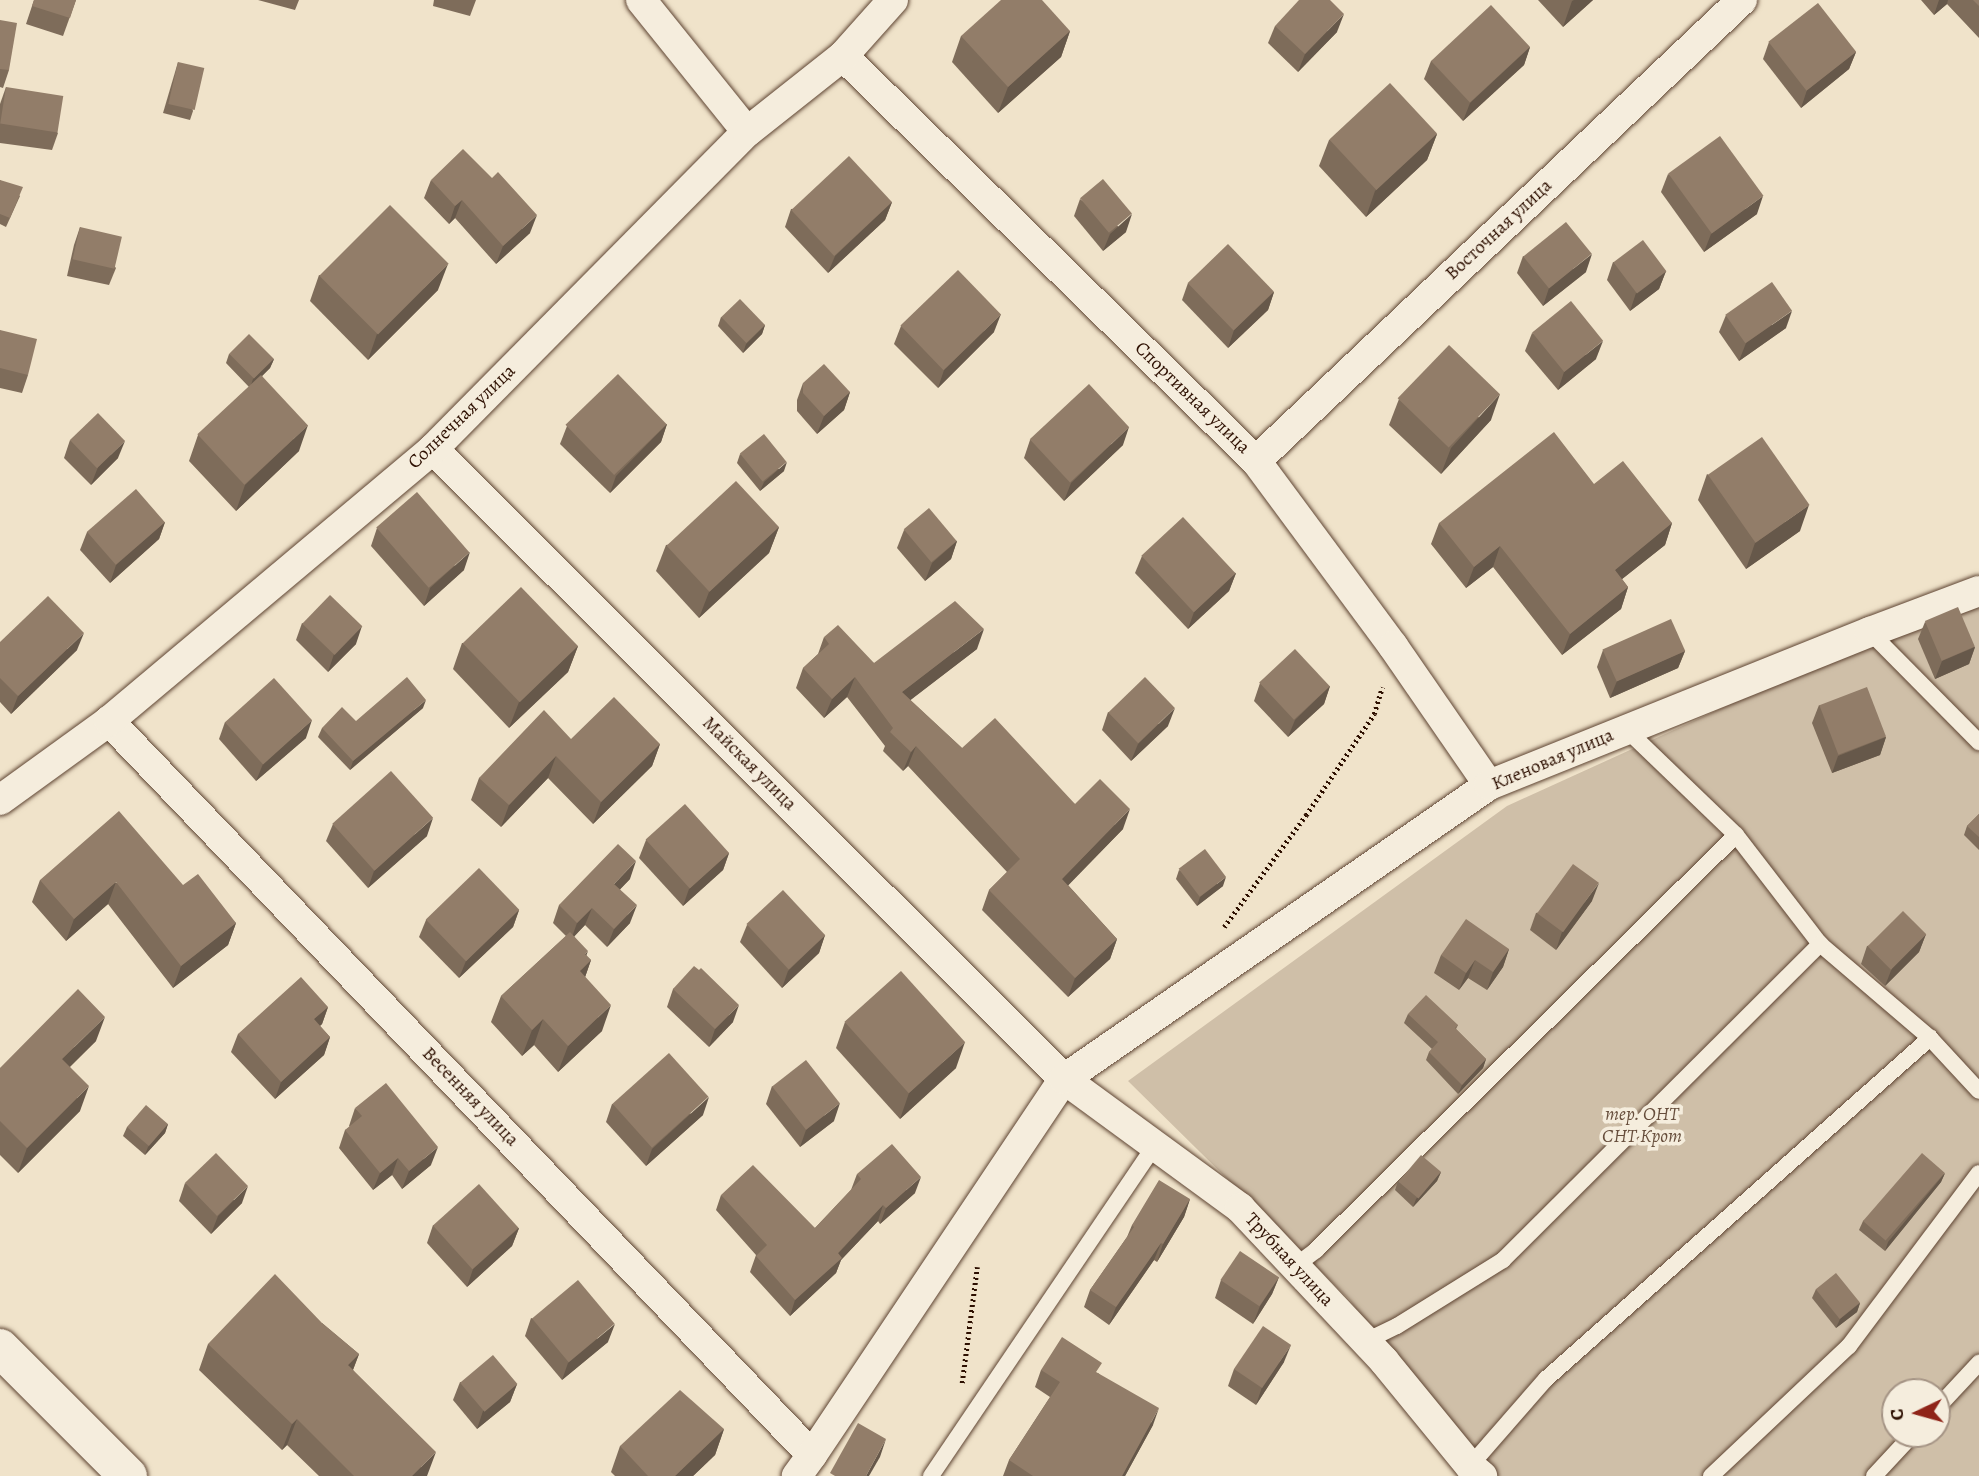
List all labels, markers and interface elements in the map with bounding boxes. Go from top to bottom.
street label: Восточная улица [1441,175,1557,285]
street label: Спортивная улица [1129,337,1255,459]
street label: Солнечная улица [403,360,521,474]
street label: Майская улица [697,712,801,816]
street label: Кленовая улица [1489,724,1617,796]
street label: Весенняя улица [417,1043,523,1151]
park label: тер. ОНТ СНТ Крот [1602,1104,1682,1148]
street label: Трубная улица [1240,1209,1338,1311]
north arrow [1881,1378,1951,1448]
text: С [1884,1408,1911,1422]

